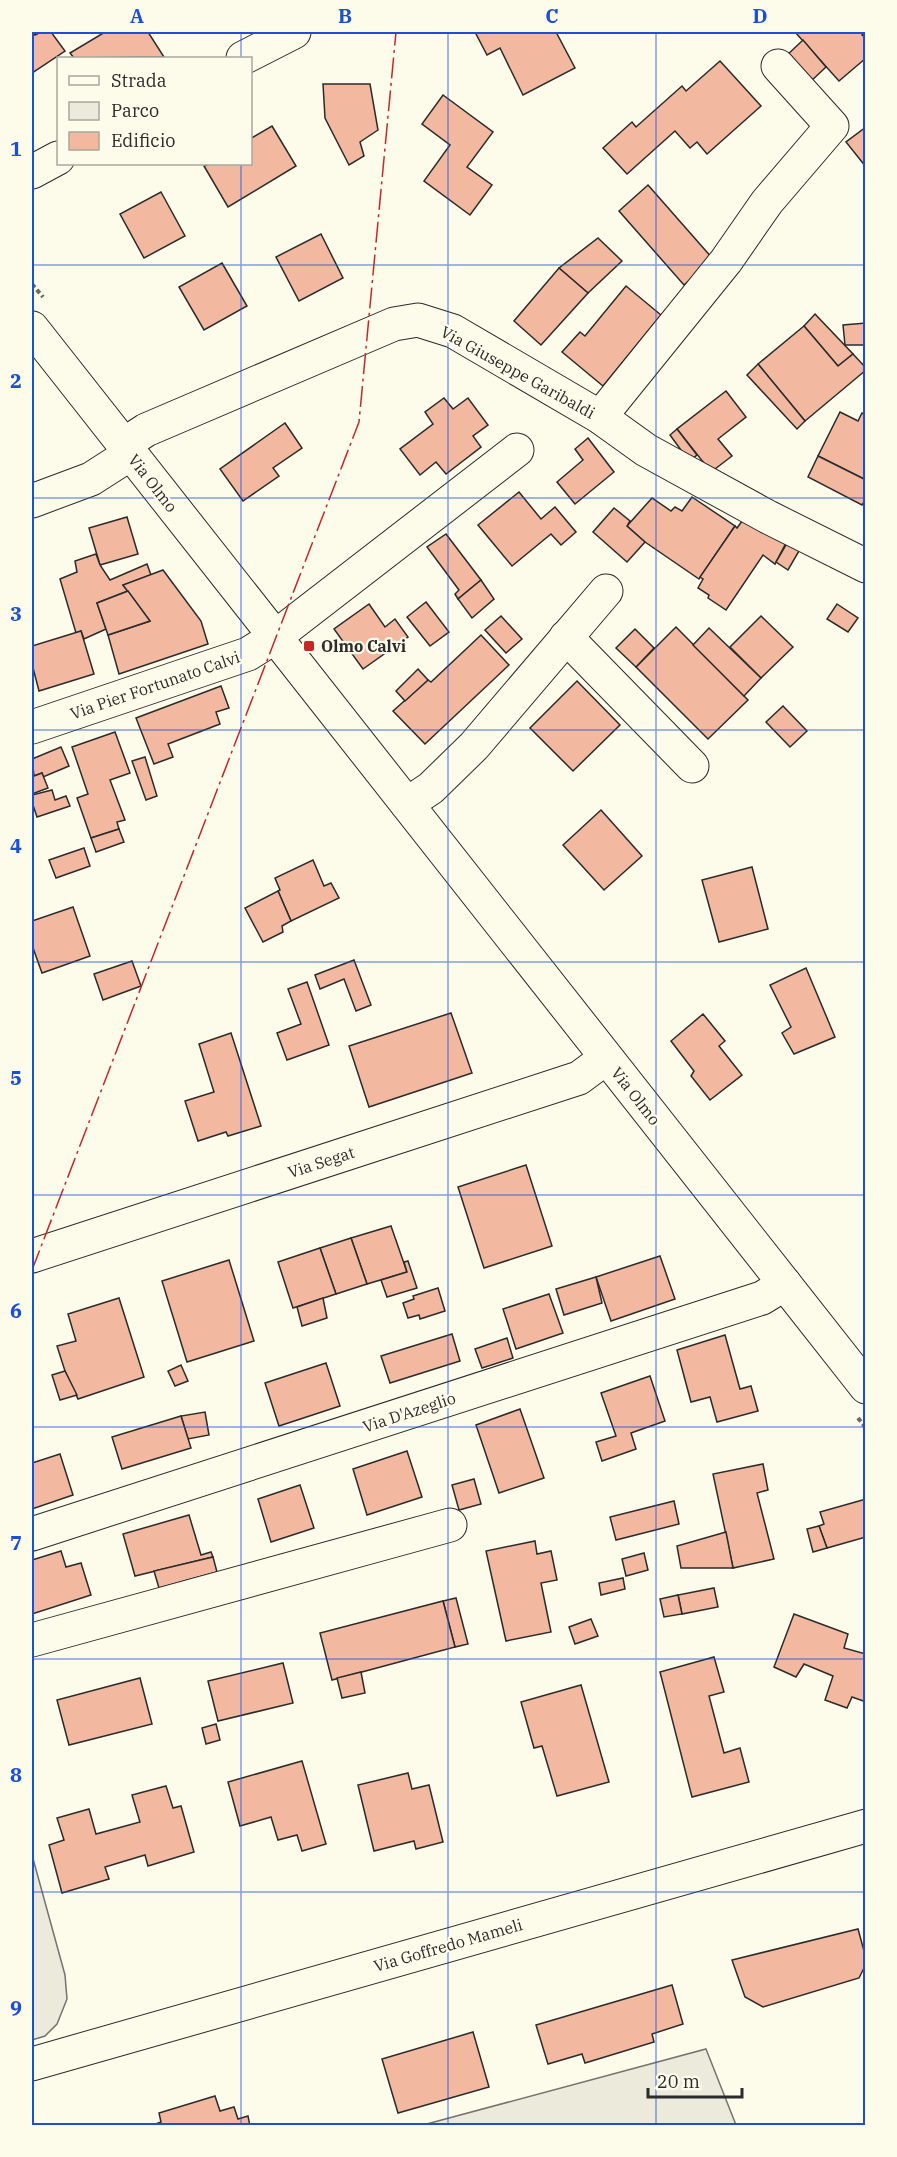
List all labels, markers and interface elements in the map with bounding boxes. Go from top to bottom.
text: A [130,2,144,29]
text: B [338,2,352,29]
text: C [545,2,559,29]
text: D [752,2,768,29]
legend [57,57,252,165]
text: Strada [111,69,167,92]
text: Parco [111,99,159,122]
text: Edificio [111,129,175,152]
text: 1 [10,135,22,162]
street label: Via Giuseppe Garibaldi [437,321,599,423]
text: 2 [10,367,22,394]
street label: Via Olmo [124,450,182,516]
text: 3 [10,600,22,627]
place label: Olmo Calvi [321,636,406,656]
marker: Olmo Calvi [302,639,316,653]
street label: Via Pier Fortunato Calvi [68,647,242,723]
text: 4 [10,832,22,859]
street label: Via Olmo [607,1063,665,1129]
text: 5 [10,1064,22,1091]
street label: Via Segat [285,1142,357,1182]
text: 6 [10,1297,22,1324]
street label: Via D'Azeglio [360,1388,458,1436]
text: 7 [10,1529,22,1556]
text: 8 [10,1761,22,1788]
street label: Via Goffredo Mameli [371,1914,525,1976]
text: 9 [10,1994,22,2021]
scale bar [648,2061,742,2099]
text: 20 m [657,2070,700,2093]

